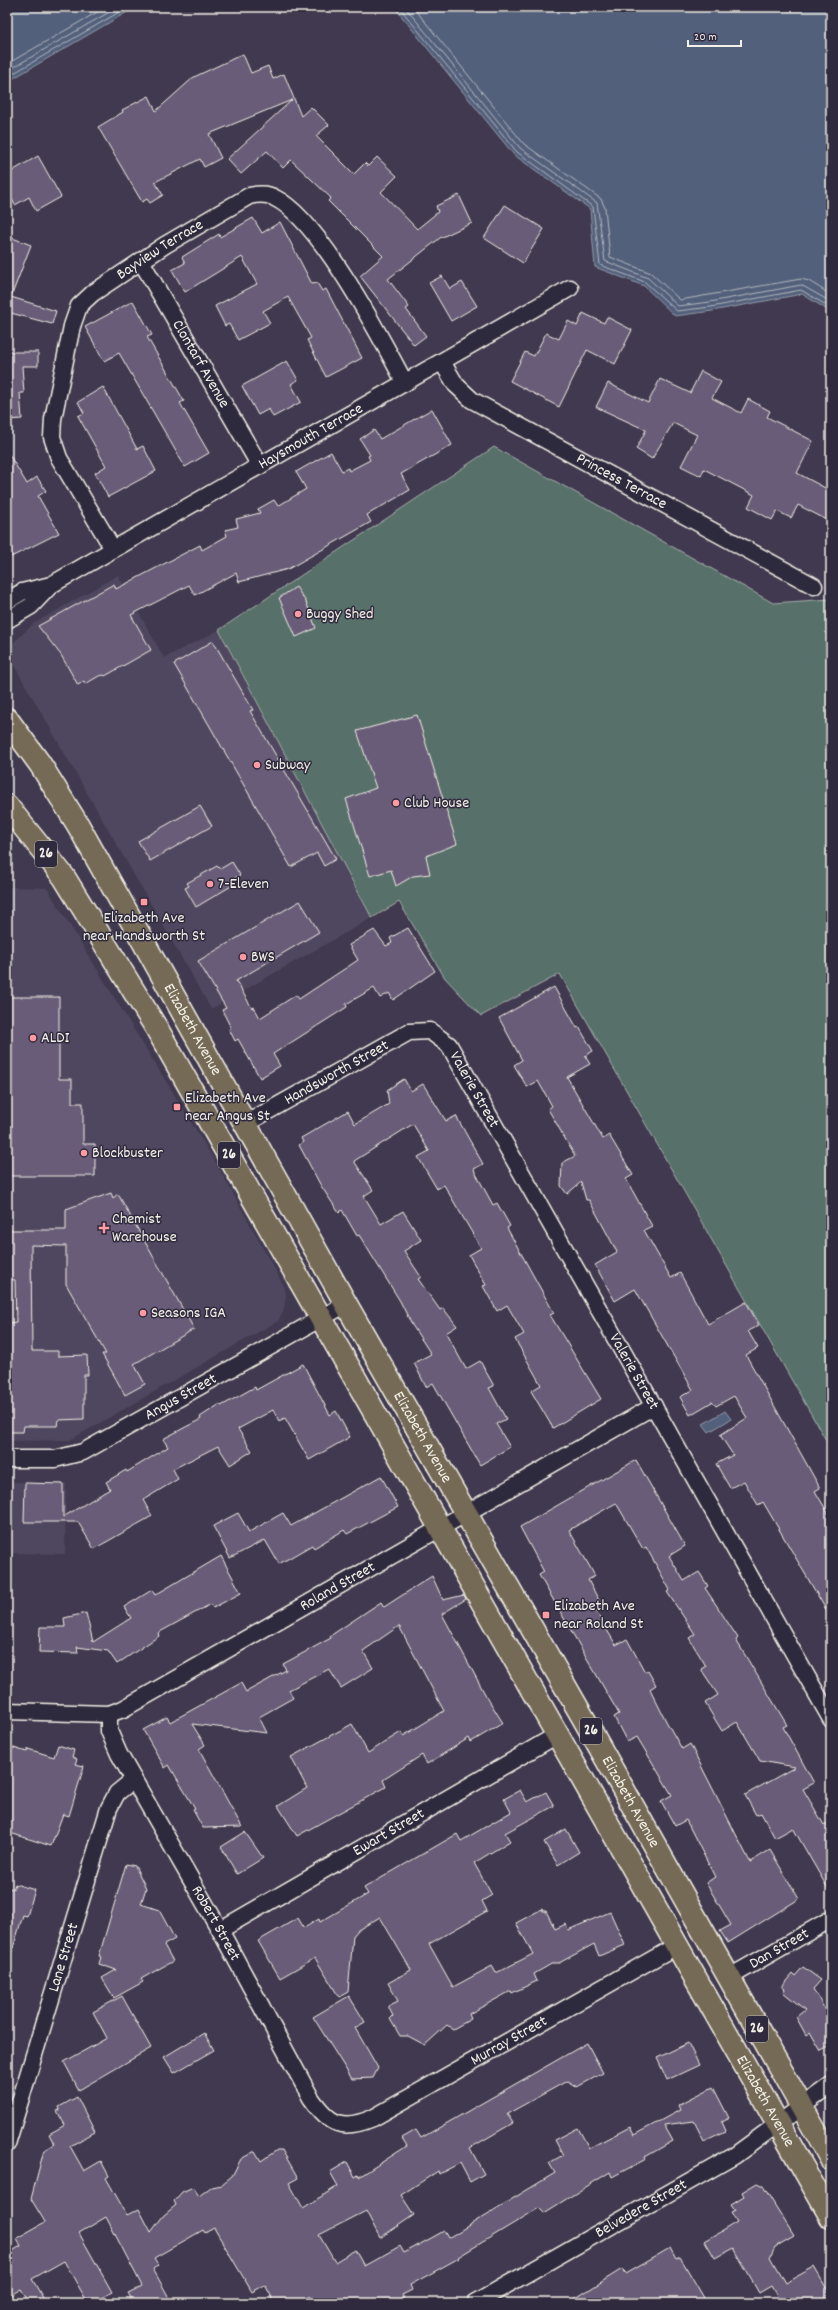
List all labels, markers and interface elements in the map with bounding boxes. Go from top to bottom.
scale bar [688,22,741,48]
text: 20 m [694,29,717,46]
street label: Bayview Terrace [112,214,208,286]
street label: Clontarf Avenue [166,315,235,412]
street label: Haysmouth Terrace [254,397,367,475]
street label: Princess Terrace [572,447,671,515]
place label: Buggy Shed [306,603,374,626]
marker: Buggy Shed [293,609,303,619]
place label: Subway [265,754,311,777]
marker: Subway [252,760,262,770]
place label: Club House [404,792,469,815]
marker: Club House [391,798,401,808]
road number: 26 [35,841,57,867]
place label: 7-Eleven [218,873,269,896]
marker: 7-Eleven [205,879,215,889]
marker: Elizabeth Ave near Handsworth St [139,897,149,907]
place label: Elizabeth Ave near Handsworth St [83,907,205,948]
place label: BWS [251,946,275,969]
marker: BWS [238,952,248,962]
street label: Elizabeth Avenue [157,979,227,1080]
place label: ALDI [41,1027,70,1050]
marker: ALDI [28,1033,38,1043]
street label: Handsworth Street [280,1034,393,1111]
street label: Valerie Street [443,1047,505,1132]
place label: Elizabeth Ave near Angus St [185,1087,270,1128]
marker: Elizabeth Ave near Angus St [172,1102,182,1112]
place label: Blockbuster [92,1142,163,1165]
road number: 26 [218,1142,240,1168]
marker: Blockbuster [79,1148,89,1158]
place label: Chemist Warehouse [112,1208,177,1249]
marker: Chemist Warehouse [99,1223,109,1233]
place label: Seasons IGA [151,1302,226,1325]
marker: Seasons IGA [138,1308,148,1318]
street label: Valerie Street [603,1329,665,1414]
street label: Angus Street [140,1367,221,1426]
street label: Elizabeth Avenue [387,1387,458,1487]
street label: Roland Street [296,1556,380,1617]
place label: Elizabeth Ave near Roland St [554,1595,643,1636]
marker: Elizabeth Ave near Roland St [541,1610,551,1620]
road number: 26 [580,1718,602,1744]
street label: Elizabeth Avenue [595,1752,666,1852]
street label: Ewart Street [349,1802,429,1862]
street label: Robert Street [185,1881,246,1965]
street label: Lane Street [42,1920,85,1995]
street label: Dan Street [745,1922,814,1975]
street label: Murray Street [466,2010,552,2072]
road number: 26 [746,2016,768,2042]
street label: Elizabeth Avenue [730,2051,801,2151]
street label: Belvedere Street [591,2173,691,2244]

